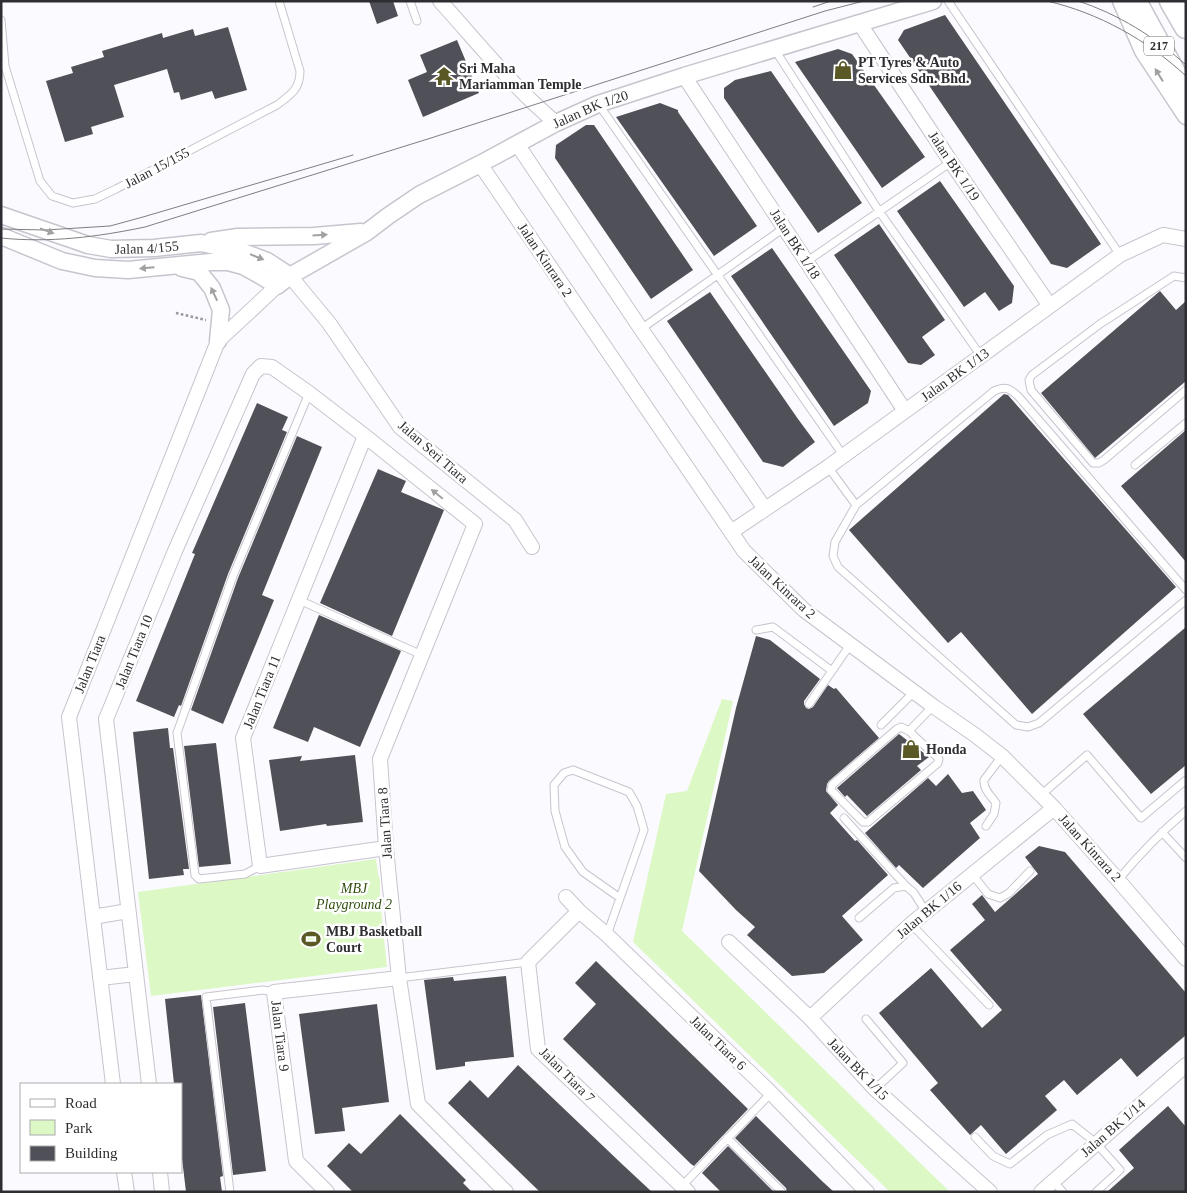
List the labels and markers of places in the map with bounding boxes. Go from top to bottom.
place label: PT Tyres & Auto Services Sdn. Bhd. [858,55,969,86]
shop icon: PT Tyres & Auto Services Sdn. Bhd. [832,59,854,81]
place label: Sri Maha Mariamman Temple [459,61,582,92]
temple icon: Sri Maha Mariamman Temple [433,65,455,87]
shop icon: Honda [900,738,922,760]
place label: Honda [926,742,966,757]
place label: MBJ Basketball Court [326,924,422,955]
sports icon: MBJ Basketball Court [300,928,322,950]

